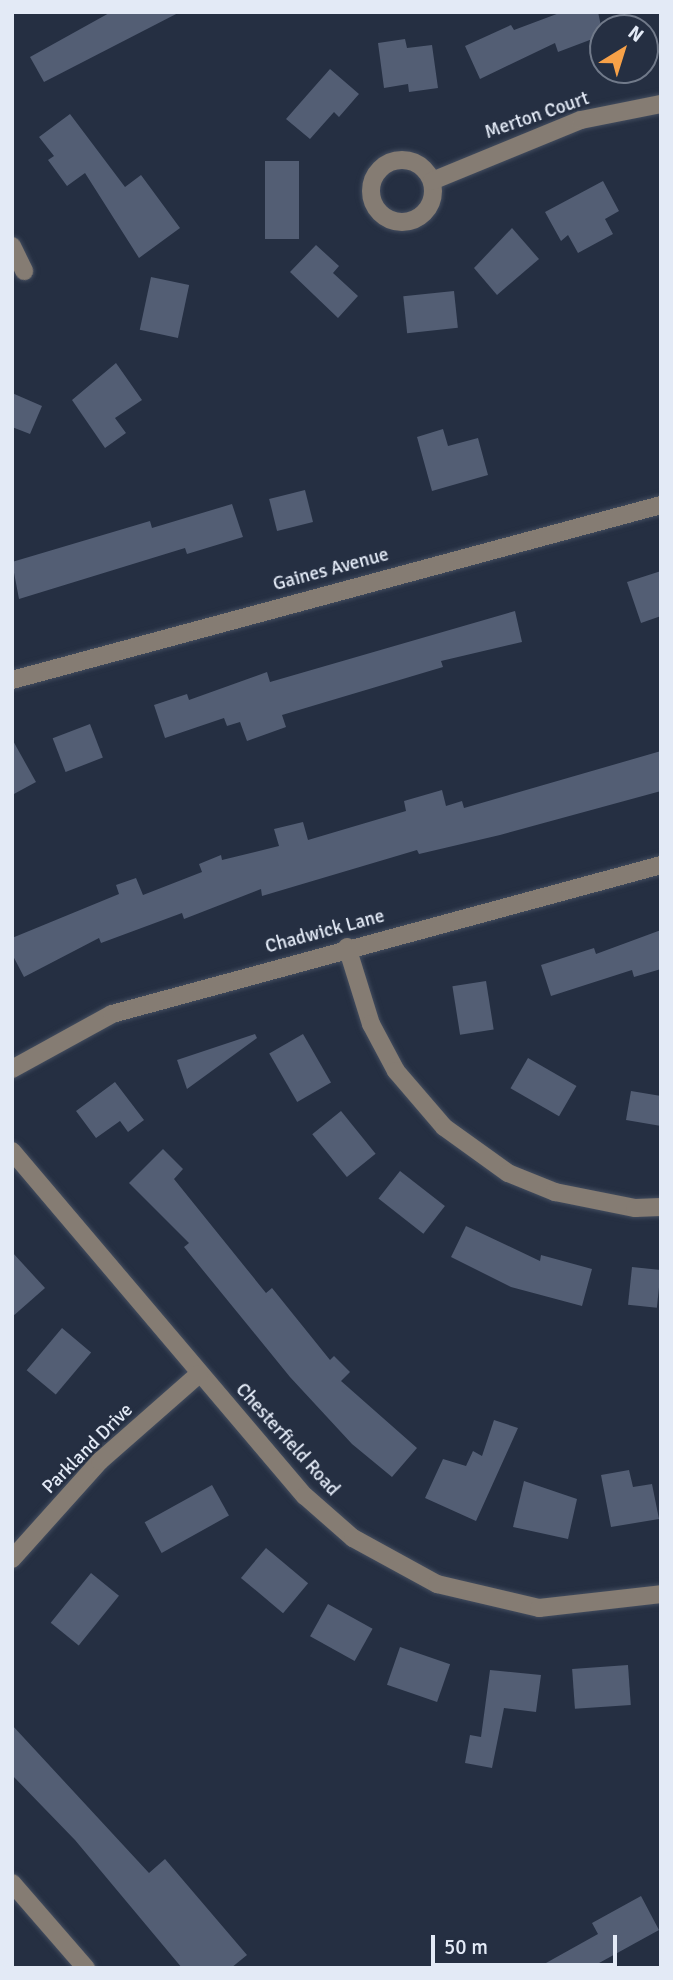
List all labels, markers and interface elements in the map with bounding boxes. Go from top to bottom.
north arrow [589,14,659,84]
text: N [623,21,648,48]
street label: Merton Court [482,88,592,144]
street label: Gaines Avenue [271,544,391,596]
street label: Chadwick Lane [263,905,387,959]
street label: Chesterfield Road [230,1379,344,1501]
street label: Parkland Drive [38,1399,138,1499]
scale bar [435,1920,620,1964]
text: 50 m [444,1934,488,1960]

